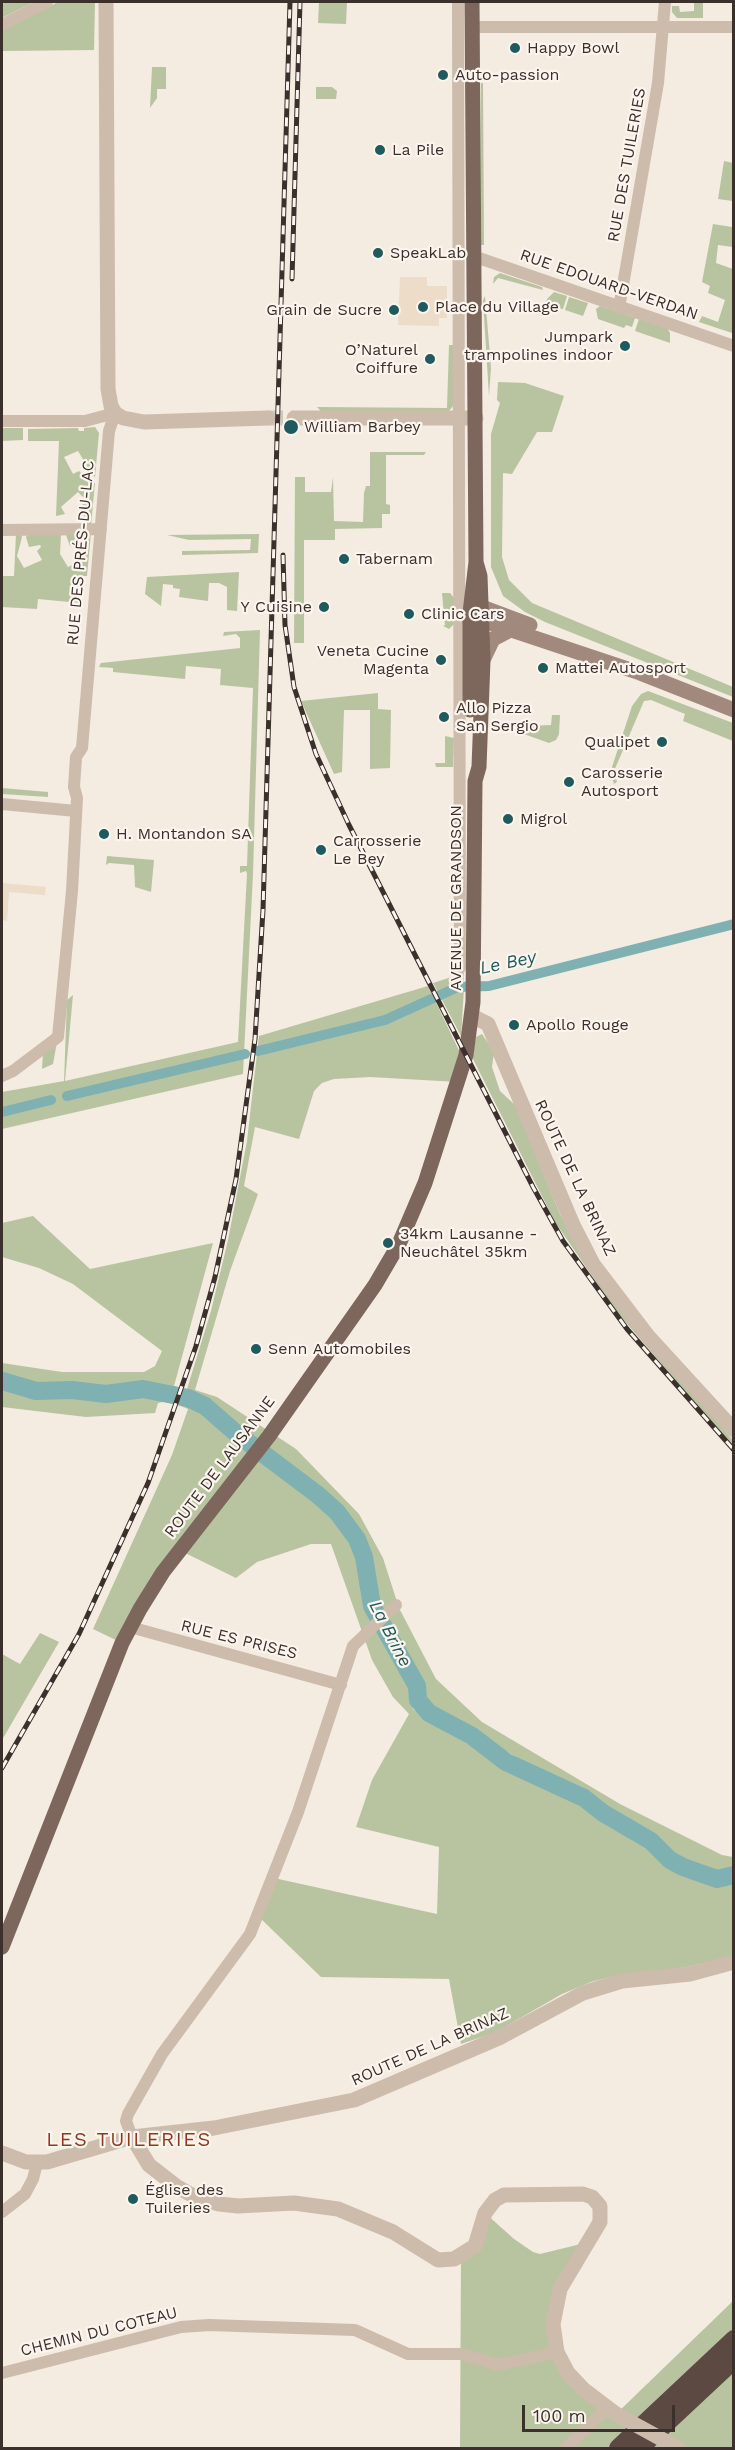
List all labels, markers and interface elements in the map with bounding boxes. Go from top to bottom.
place label: Happy Bowl [527,38,619,58]
marker: Happy Bowl [508,41,522,55]
place label: Auto-passion [455,65,559,85]
marker: Auto-passion [436,68,450,82]
street label: RUE DES TUILERIES [604,86,650,244]
place label: La Pile [392,140,444,160]
marker: La Pile [373,143,387,157]
place label: SpeakLab [390,243,466,263]
street label: RUE EDOUARD-VERDAN [517,245,701,325]
marker: SpeakLab [371,246,385,260]
place label: Place du Village [435,297,559,317]
place label: Grain de Sucre [266,300,382,320]
marker: Place du Village [416,300,430,314]
marker: Grain de Sucre [387,303,401,317]
place label: Jumpark trampolines indoor [464,327,613,365]
marker: Jumpark trampolines indoor [618,339,632,353]
place label: O’Naturel Coiffure [345,340,418,378]
marker: O’Naturel Coiffure [423,352,437,366]
place label: William Barbey [304,417,421,437]
marker: William Barbey [282,418,300,436]
street label: RUE DES PRÉS-DU-LAC [63,460,99,646]
place label: Tabernam [356,549,433,569]
marker: Tabernam [337,552,351,566]
place label: Y Cuisine [240,597,312,617]
marker: Y Cuisine [317,600,331,614]
place label: Clinic Cars [421,604,504,624]
marker: Clinic Cars [402,607,416,621]
place label: Veneta Cucine Magenta [317,641,429,679]
marker: Veneta Cucine Magenta [434,653,448,667]
place label: Mattei Autosport [555,658,686,678]
marker: Mattei Autosport [536,661,550,675]
place label: Allo Pizza San Sergio [456,698,538,736]
marker: Allo Pizza San Sergio [437,710,451,724]
place label: Qualipet [584,732,650,752]
marker: Qualipet [655,735,669,749]
place label: Carosserie Autosport [581,763,663,801]
marker: Carosserie Autosport [562,775,576,789]
street label: AVENUE DE GRANDSON [446,805,466,991]
place label: Migrol [520,809,567,829]
marker: Migrol [501,812,515,826]
place label: H. Montandon SA [116,824,252,844]
marker: H. Montandon SA [97,827,111,841]
place label: Carrosserie Le Bey [333,831,422,869]
marker: Carrosserie Le Bey [314,843,328,857]
water label: Le Bey [478,947,538,979]
place label: Apollo Rouge [526,1015,629,1035]
marker: Apollo Rouge [507,1018,521,1032]
street label: ROUTE DE LA BRINAZ [530,1097,620,1259]
place label: 34km Lausanne - Neuchâtel 35km [400,1224,538,1262]
marker: 34km Lausanne - Neuchâtel 35km [381,1236,395,1250]
place label: Senn Automobiles [268,1339,411,1359]
marker: Senn Automobiles [249,1342,263,1356]
street label: ROUTE DE LAUSANNE [161,1393,279,1541]
water label: La Brine [364,1597,416,1671]
street label: RUE ES PRISES [179,1616,299,1664]
street label: ROUTE DE LA BRINAZ [348,2004,512,2090]
district label: LES TUILERIES [46,2128,212,2152]
place label: Église des Tuileries [145,2180,224,2218]
marker: Église des Tuileries [126,2192,140,2206]
street label: CHEMIN DU COTEAU [19,2303,179,2361]
scale bar [525,2393,678,2431]
text: 100 m [533,2405,586,2426]

